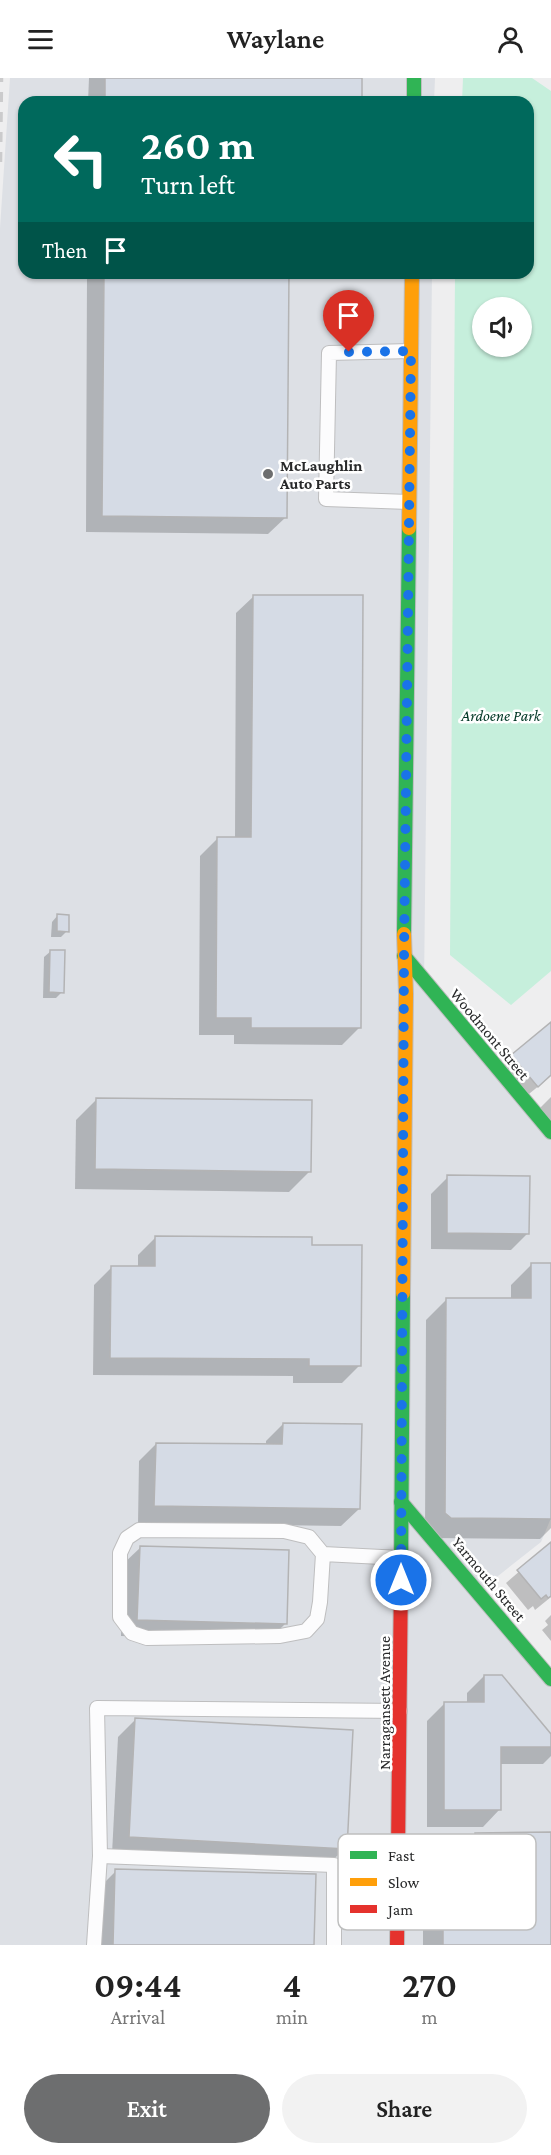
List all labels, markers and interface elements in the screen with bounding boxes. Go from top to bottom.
icon: menu [24,23,57,56]
icon: person [494,23,527,56]
text: Waylane [227,24,324,54]
icon: left [42,120,120,198]
text: 260 m [141,121,255,168]
text: Turn left [141,170,235,200]
icon: arrive [99,234,132,267]
text: Then [42,238,87,263]
pin [323,290,374,352]
map controls [472,297,532,357]
button: sound [472,297,532,357]
icon: arrive [332,299,365,332]
place label: McLaughlin Auto Parts [279,457,362,492]
marker: McLaughlin Auto Parts [261,467,275,481]
park label: Ardoene Park [460,707,542,724]
street label: Woodmont Street [447,985,533,1083]
street label: Yarmouth Street [449,1534,529,1625]
position arrow [369,1548,433,1612]
street label: Narragansett Avenue [376,1636,394,1770]
legend [338,1834,536,1930]
text: Fast [388,1847,415,1864]
text: Slow [388,1874,420,1891]
text: Jam [386,1901,413,1919]
text: 09:44 [94,1965,182,2005]
text: 4 [282,1965,301,2005]
text: 270 [402,1965,457,2005]
text: Arrival [111,2006,165,2028]
text: min [276,2006,308,2028]
text: m [421,2006,438,2028]
button: Exit [24,2074,270,2143]
button: Share [282,2074,527,2143]

